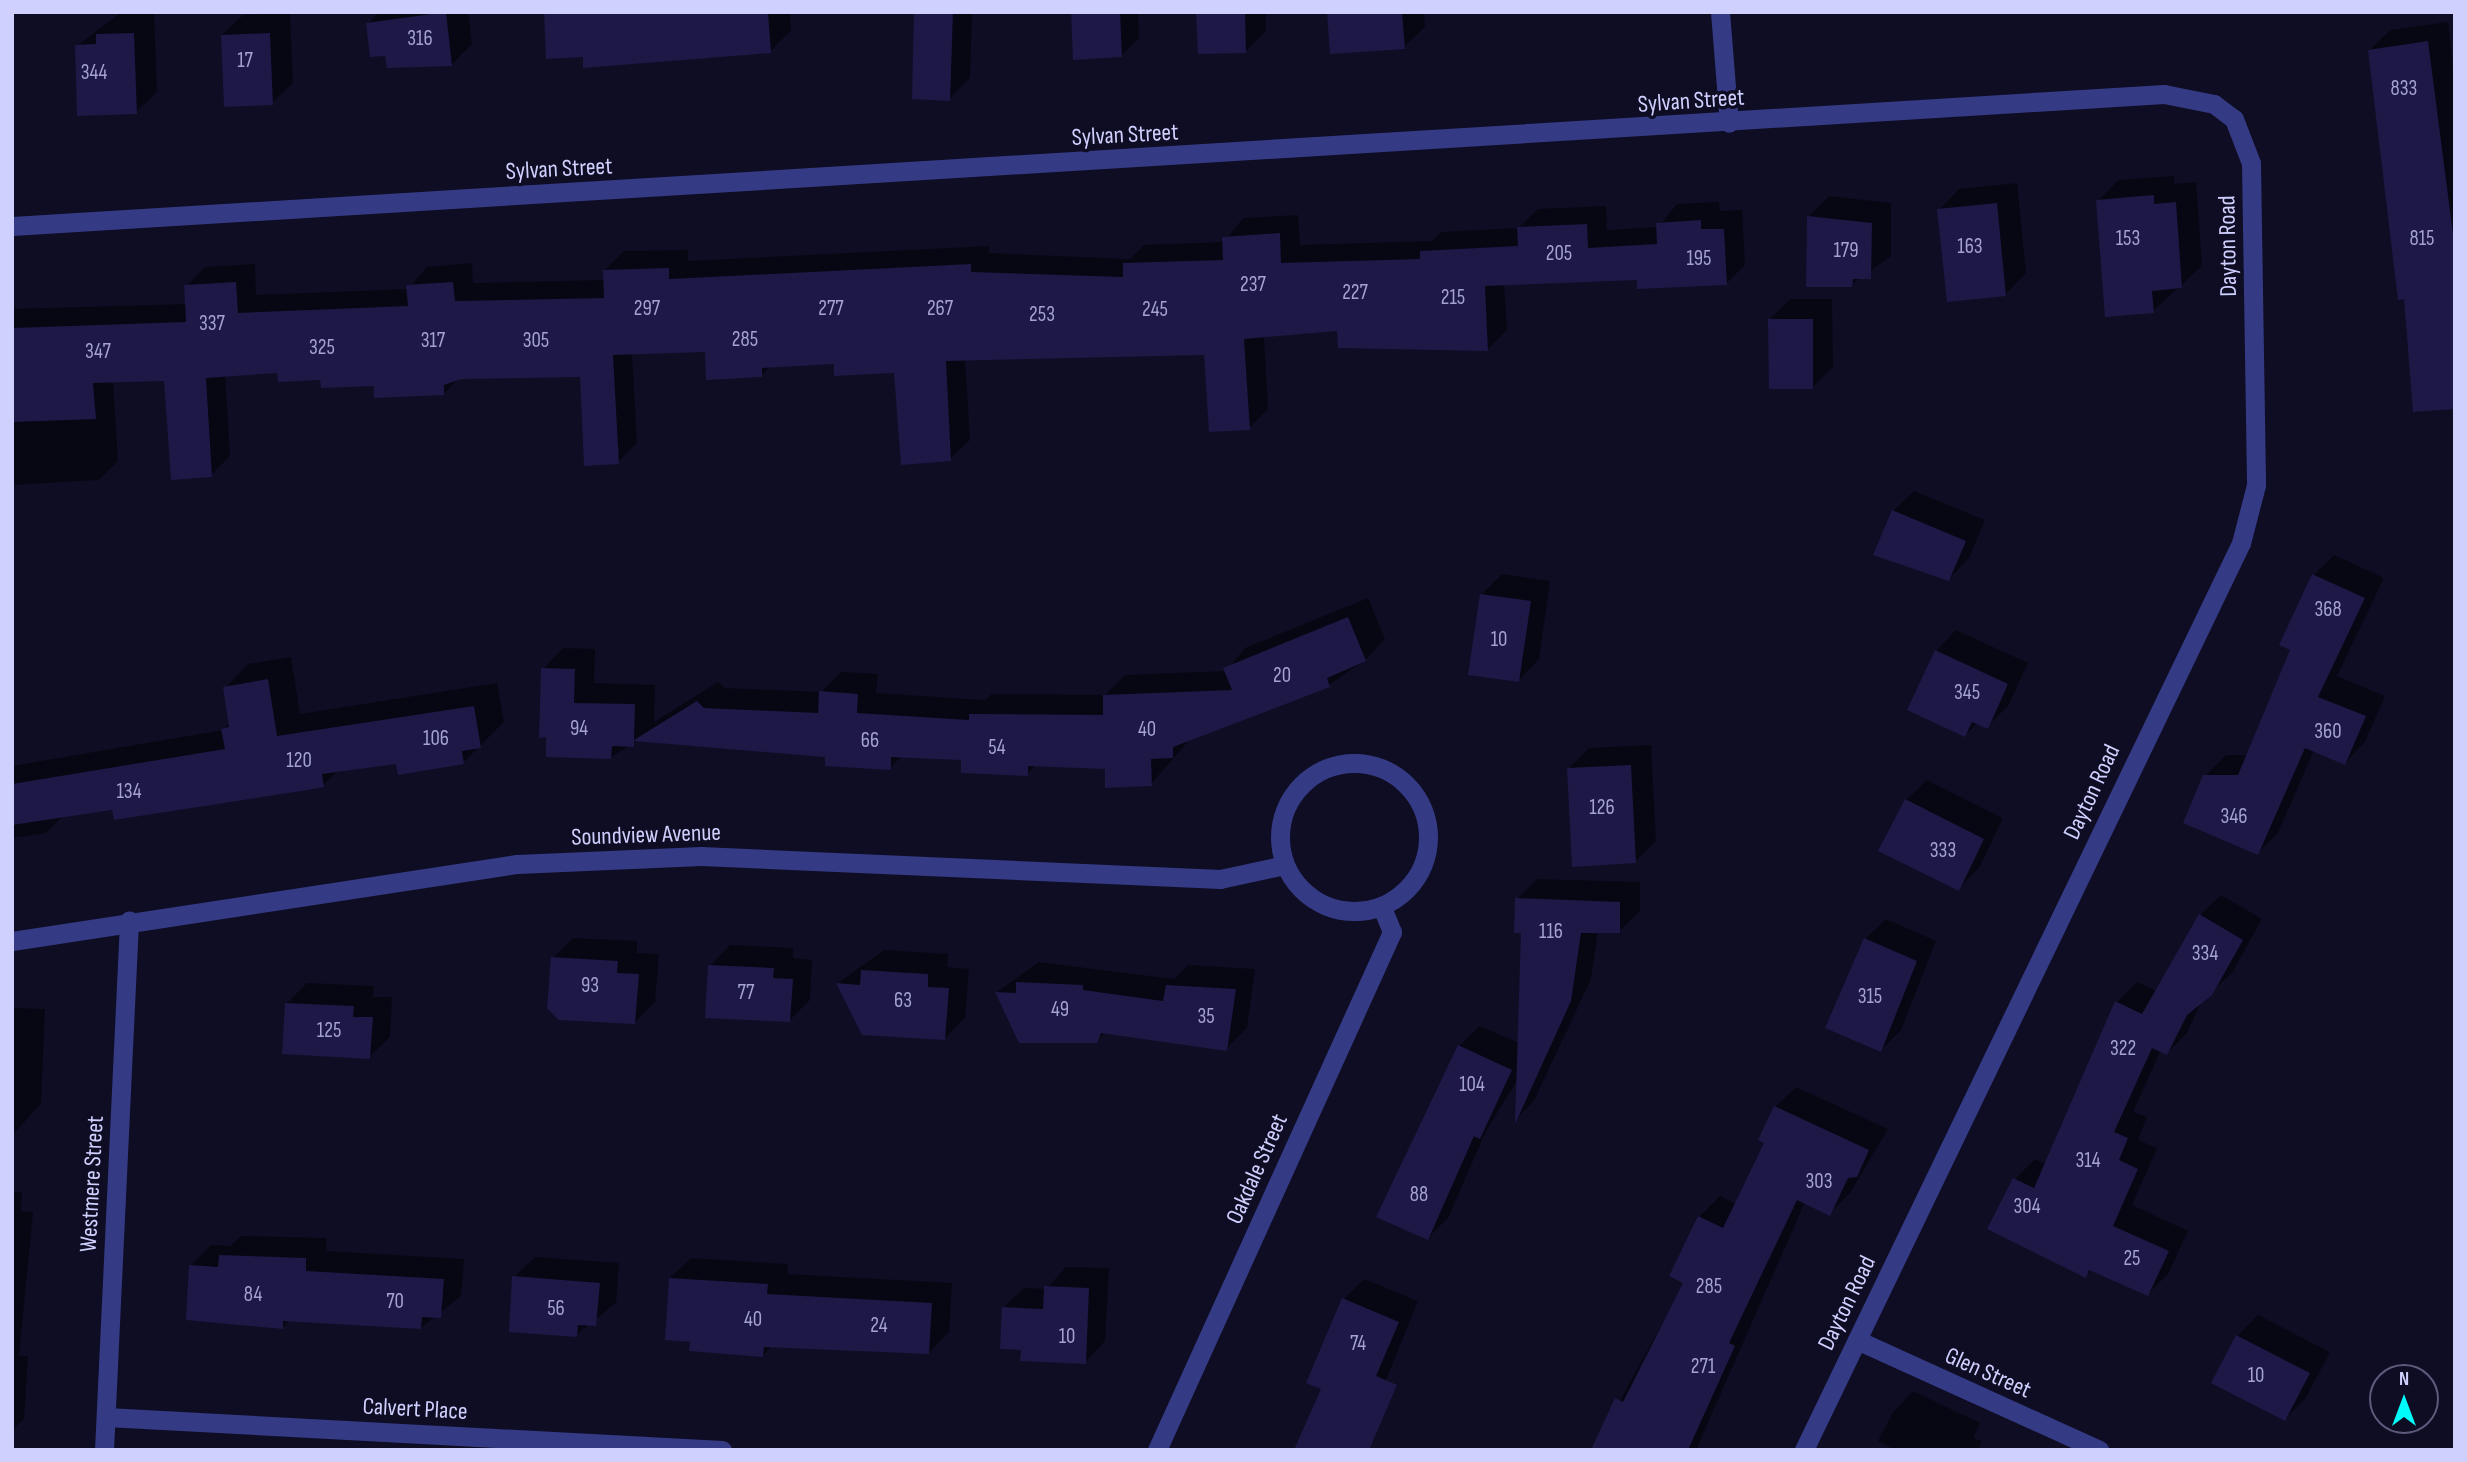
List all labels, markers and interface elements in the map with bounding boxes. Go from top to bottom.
house number: 316 [407,26,433,52]
house number: 17 [237,48,253,74]
house number: 344 [81,60,107,86]
house number: 833 [2391,76,2417,102]
street label: Sylvan Street [1637,83,1745,119]
street label: Sylvan Street [1071,118,1179,152]
street label: Sylvan Street [505,152,613,186]
street label: Dayton Road [2213,195,2243,297]
house number: 153 [2116,226,2140,252]
house number: 815 [2410,226,2434,252]
house number: 163 [1957,234,1983,260]
house number: 179 [1833,238,1859,264]
house number: 205 [1546,241,1572,267]
house number: 195 [1686,246,1712,272]
house number: 237 [1240,272,1266,298]
house number: 227 [1342,280,1368,306]
house number: 215 [1441,285,1465,311]
house number: 297 [634,296,660,322]
house number: 277 [818,296,844,322]
house number: 267 [927,296,953,322]
house number: 245 [1142,297,1168,323]
house number: 253 [1029,302,1055,328]
house number: 337 [199,311,225,337]
house number: 285 [732,327,758,353]
house number: 317 [421,328,445,354]
house number: 305 [523,328,549,354]
house number: 325 [309,335,335,361]
house number: 347 [85,339,111,365]
house number: 368 [2314,597,2342,623]
house number: 10 [1491,627,1507,653]
house number: 20 [1273,663,1291,689]
house number: 345 [1954,680,1980,706]
house number: 94 [570,716,588,742]
house number: 40 [1138,717,1156,743]
house number: 360 [2314,719,2342,745]
house number: 106 [423,726,449,752]
house number: 66 [861,728,879,754]
house number: 54 [988,735,1006,761]
street label: Dayton Road [2058,740,2126,844]
house number: 120 [286,748,312,774]
house number: 134 [117,779,141,805]
house number: 126 [1589,795,1615,821]
house number: 346 [2221,804,2247,830]
street label: Soundview Avenue [571,818,721,852]
house number: 333 [1930,838,1956,864]
house number: 116 [1539,919,1563,945]
house number: 334 [2192,941,2218,967]
house number: 93 [581,973,599,999]
house number: 77 [738,980,754,1006]
house number: 315 [1858,984,1882,1010]
house number: 63 [894,988,912,1014]
house number: 49 [1051,997,1069,1023]
house number: 35 [1197,1004,1215,1030]
house number: 125 [317,1018,341,1044]
house number: 322 [2110,1036,2136,1062]
house number: 104 [1459,1072,1485,1098]
street label: Oakdale Street [1220,1109,1294,1229]
street label: Westmere Street [74,1115,110,1253]
house number: 314 [2076,1148,2100,1174]
house number: 303 [1806,1169,1832,1195]
house number: 88 [1410,1182,1428,1208]
house number: 304 [2014,1194,2040,1220]
house number: 25 [2123,1246,2141,1272]
street label: Dayton Road [1812,1251,1882,1355]
house number: 285 [1696,1274,1722,1300]
house number: 84 [244,1282,262,1308]
house number: 70 [386,1289,404,1315]
house number: 56 [547,1296,565,1322]
house number: 40 [744,1307,762,1333]
house number: 24 [870,1313,888,1339]
house number: 10 [1059,1324,1075,1350]
house number: 74 [1350,1331,1366,1357]
street label: Glen Street [1941,1341,2035,1405]
house number: 271 [1691,1354,1715,1380]
house number: 10 [2248,1363,2264,1389]
north arrow [2369,1364,2439,1434]
text: N [2399,1368,2409,1391]
street label: Calvert Place [362,1392,468,1426]

